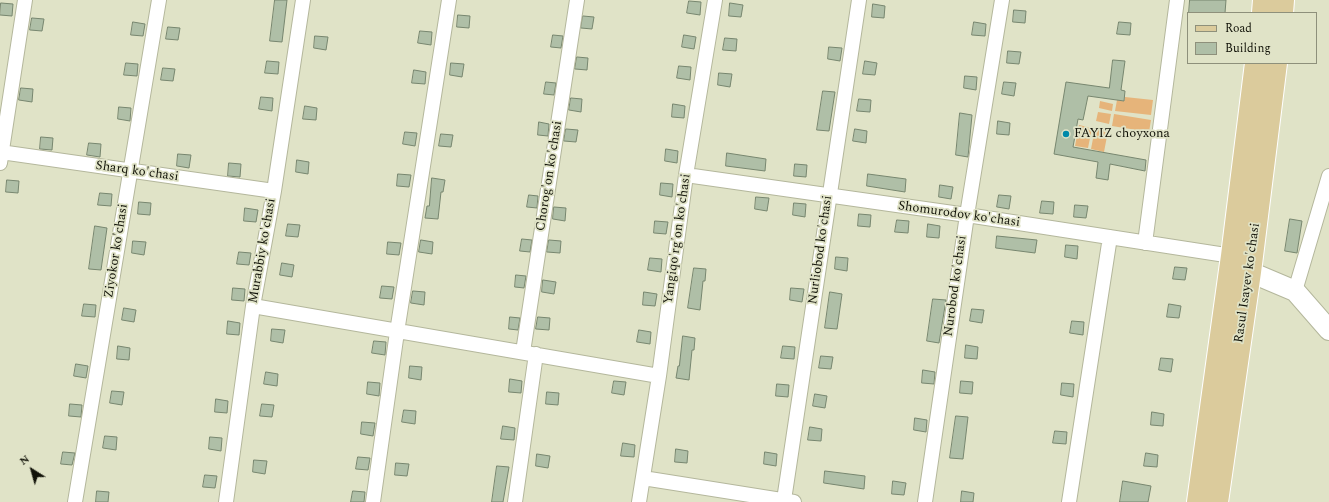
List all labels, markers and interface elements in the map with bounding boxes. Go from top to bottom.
legend [1187,12,1317,64]
text: Road [1225,19,1252,38]
text: Building [1225,39,1271,58]
street label: Chorog'on ko'chasi [534,120,566,232]
place label: FAYIZ choyxona [1074,126,1170,142]
marker: FAYIZ choyxona [1061,129,1071,139]
street label: Sharq ko'chasi [95,158,179,186]
street label: Yangiqo'rg'on ko'chasi [661,173,695,305]
street label: Nurliobod ko'chasi [806,195,836,305]
street label: Murabbiy ko'chasi [246,197,280,305]
street label: Shomurodov ko'chasi [897,199,1021,231]
street label: Ziyokor ko'chasi [102,203,132,299]
street label: Rasul Isayev ko'chasi [1232,222,1264,344]
street label: Nurobod ko'chasi [941,235,971,337]
north arrow [12,450,52,490]
text: N [16,451,33,470]

